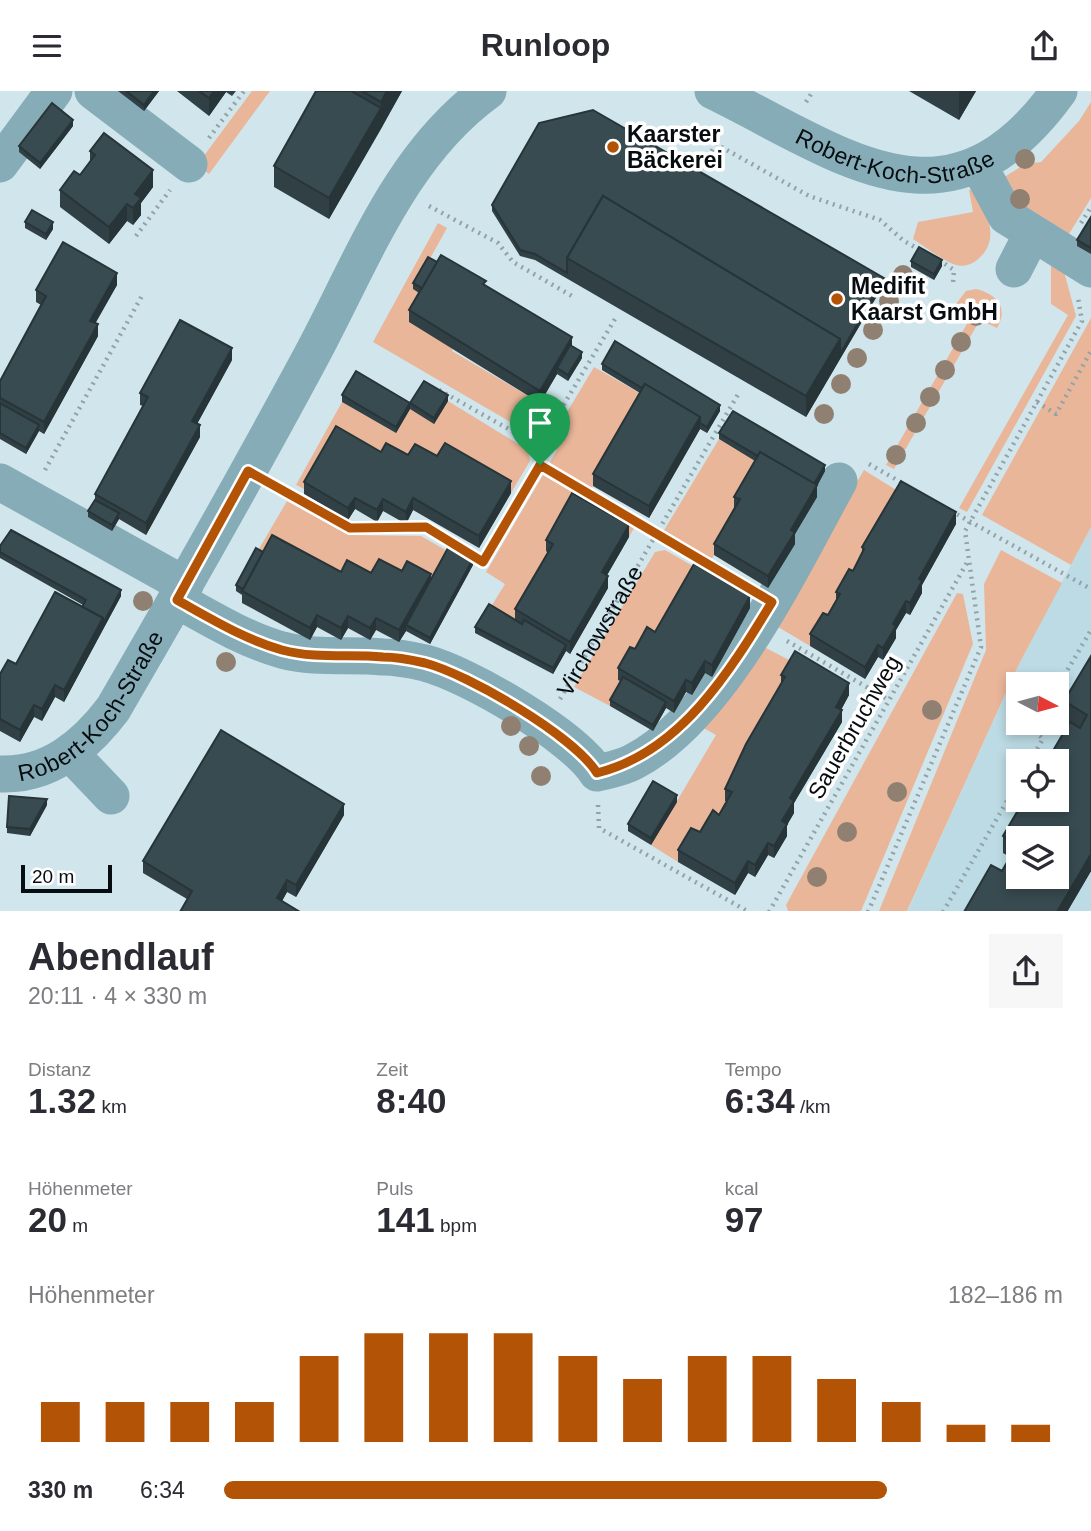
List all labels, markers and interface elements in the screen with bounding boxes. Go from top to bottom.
icon: menu [28,27,66,65]
text: Runloop [481,27,610,63]
icon: share [1025,27,1063,65]
place label: Kaarster Bäckerei [627,121,723,173]
street label: Robert-Koch-Straße [792,123,999,188]
marker: Kaarster Bäckerei [605,139,621,155]
place label: Medifit Kaarst GmbH [851,273,998,325]
marker: Medifit Kaarst GmbH [829,291,845,307]
pin [510,393,570,465]
icon: arrive [521,404,559,442]
street label: Virchowstraße [552,561,648,701]
street label: Robert-Koch-Straße [16,626,168,786]
street label: Sauerbruchweg [802,651,906,803]
north arrow [1006,672,1069,735]
map controls [1006,672,1069,889]
button: locate [1006,749,1069,812]
button: layers [1006,826,1069,889]
scale bar [21,863,112,894]
text: 20 m [32,866,74,887]
button: share [989,934,1063,1008]
text: Abendlauf [28,936,214,978]
text: 20:11 · 4 × 330 m [28,983,207,1009]
text: Distanz [28,1059,91,1080]
text: Zeit [376,1059,408,1080]
text: Tempo [725,1059,782,1080]
text: 1.32 [28,1081,96,1120]
text: 8:40 [376,1081,446,1120]
text: 6:34 [725,1081,795,1120]
text: km [96,1096,127,1117]
text: /km [795,1096,831,1117]
text: Höhenmeter [28,1178,133,1199]
text: Puls [376,1178,413,1199]
text: kcal [725,1178,758,1199]
text: 20 [28,1200,67,1239]
text: 141 [376,1200,435,1239]
text: 97 [725,1200,764,1239]
text: m [67,1215,88,1236]
text: bpm [435,1215,477,1236]
text: Höhenmeter [28,1282,155,1308]
text: 182–186 m [948,1282,1063,1308]
text: 330 m [28,1477,93,1503]
text: 6:34 [140,1477,185,1503]

